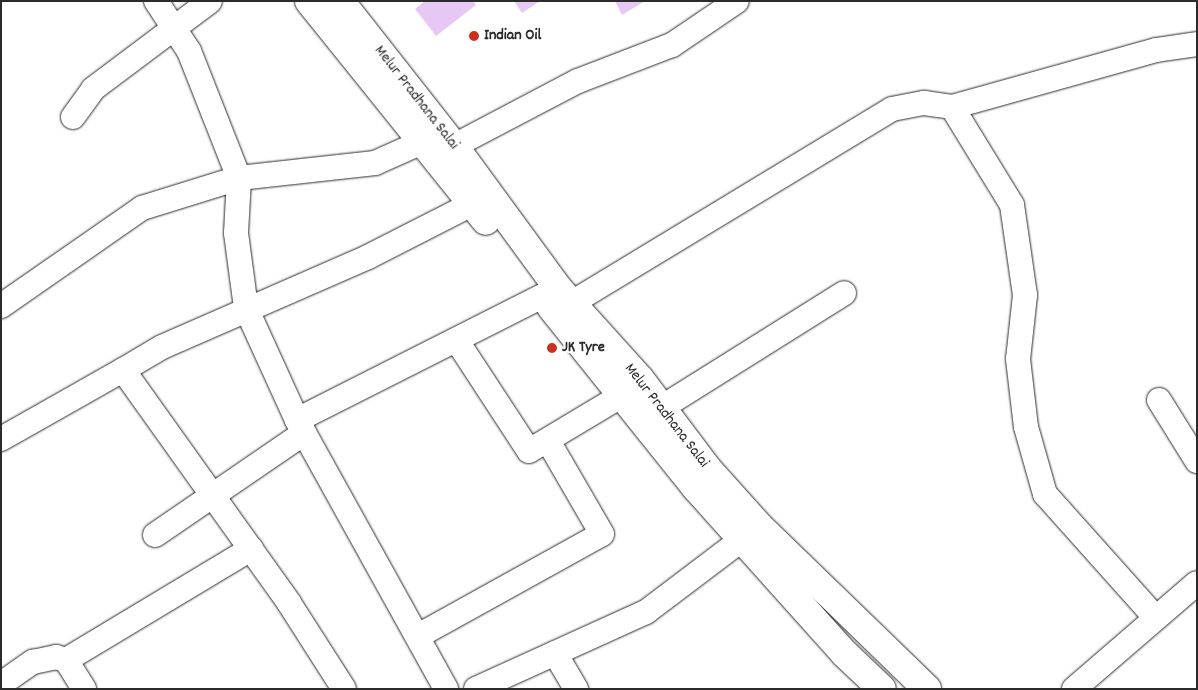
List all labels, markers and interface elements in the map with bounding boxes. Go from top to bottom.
place label: Indian Oil [484,26,541,46]
marker: Indian Oil [468,30,480,42]
street label: Melur Pradhana Salai [369,42,463,154]
place label: JK Tyre [562,338,605,358]
marker: JK Tyre [546,342,558,354]
street label: Melur Pradhana Salai [619,360,713,472]

